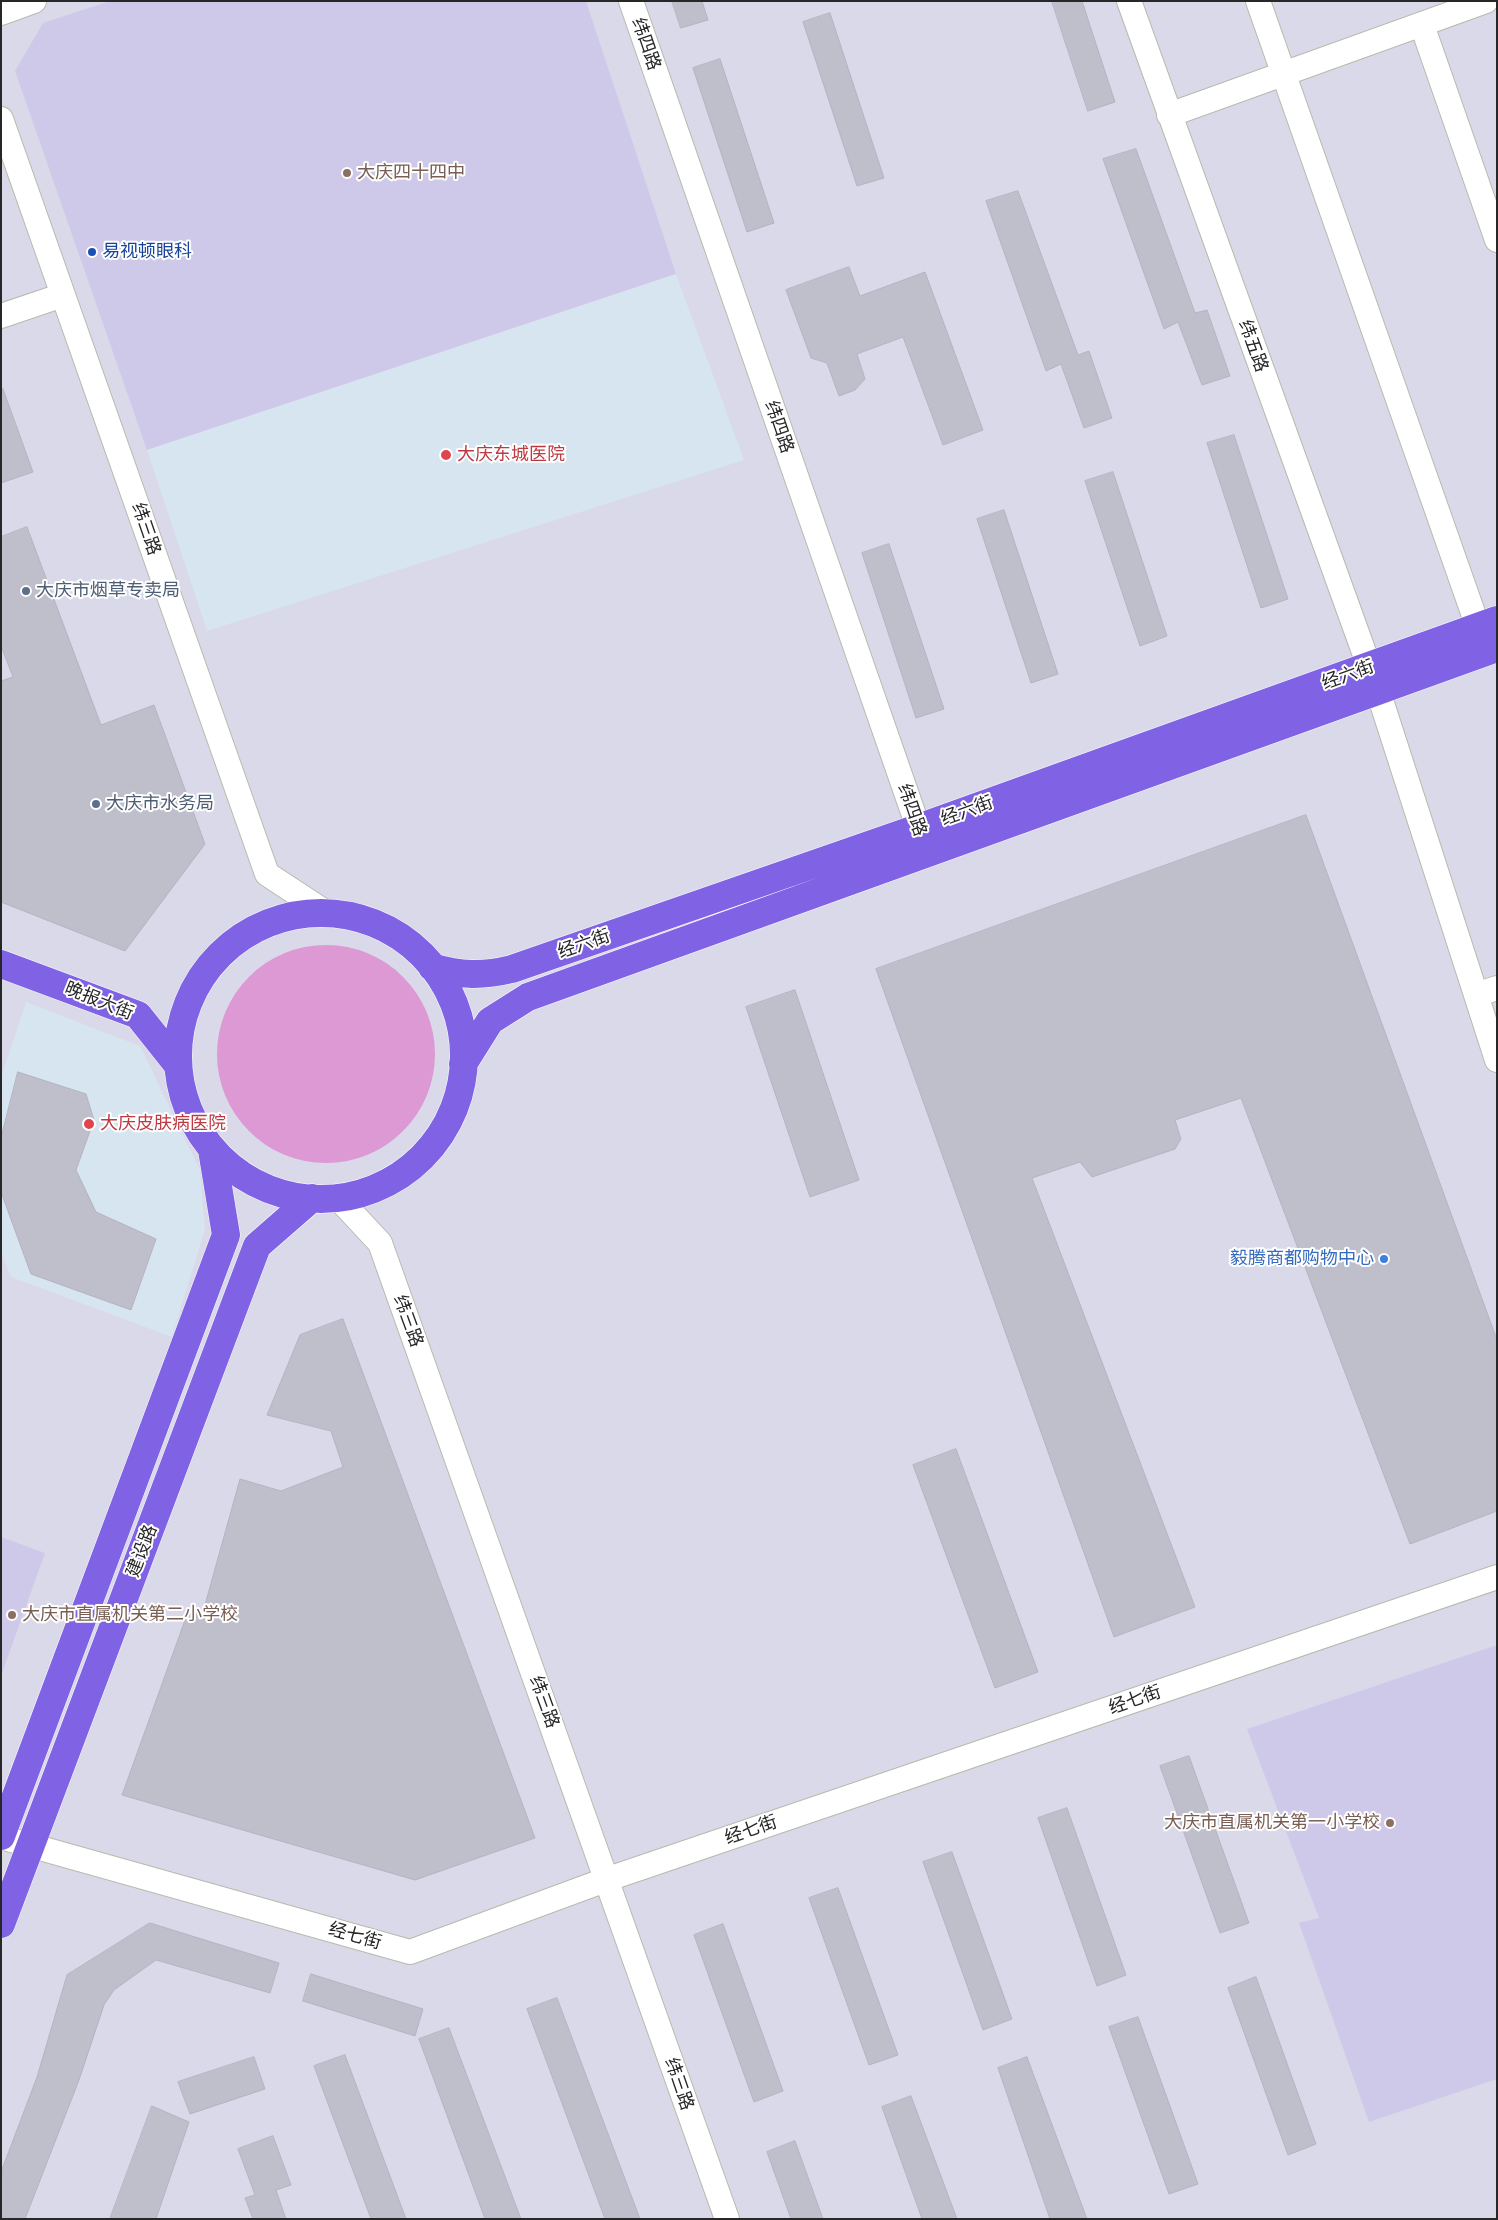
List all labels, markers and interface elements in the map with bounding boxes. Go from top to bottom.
street label: 纬四路 [627,15,665,73]
place label: 大庆四十四中 [357,162,465,184]
marker: 大庆四十四中 [341,167,353,179]
place label: 易视顿眼科 [102,241,192,263]
marker: 易视顿眼科 [86,246,98,258]
street label: 纬五路 [1234,317,1272,375]
street label: 纬四路 [760,398,798,456]
place label: 大庆东城医院 [457,444,565,466]
marker: 大庆东城医院 [439,448,453,462]
street label: 纬三路 [127,500,165,558]
place label: 大庆市烟草专卖局 [36,580,180,602]
marker: 大庆市烟草专卖局 [20,585,32,597]
street label: 经六街 [1319,656,1377,694]
street label: 纬四路 [893,781,931,839]
street label: 经六街 [938,792,996,830]
place label: 大庆市水务局 [106,793,214,815]
marker: 大庆市水务局 [90,798,102,810]
street label: 经六街 [555,925,613,963]
street label: 晚报大街 [62,978,136,1024]
place label: 大庆皮肤病医院 [100,1113,226,1135]
marker: 大庆皮肤病医院 [82,1117,96,1131]
place label: 毅腾商都购物中心 [1230,1248,1374,1270]
marker: 毅腾商都购物中心 [1378,1253,1390,1265]
street label: 纬三路 [389,1292,427,1350]
street label: 建设路 [122,1522,162,1580]
place label: 大庆市直属机关第二小学校 [22,1604,238,1626]
marker: 大庆市直属机关第二小学校 [6,1609,18,1621]
street label: 纬三路 [525,1673,563,1731]
street label: 经七街 [1106,1681,1164,1719]
street label: 经七街 [722,1811,780,1849]
place label: 大庆市直属机关第一小学校 [1164,1812,1380,1834]
marker: 大庆市直属机关第一小学校 [1384,1817,1396,1829]
street label: 经七街 [326,1918,384,1954]
street label: 纬三路 [660,2055,698,2113]

